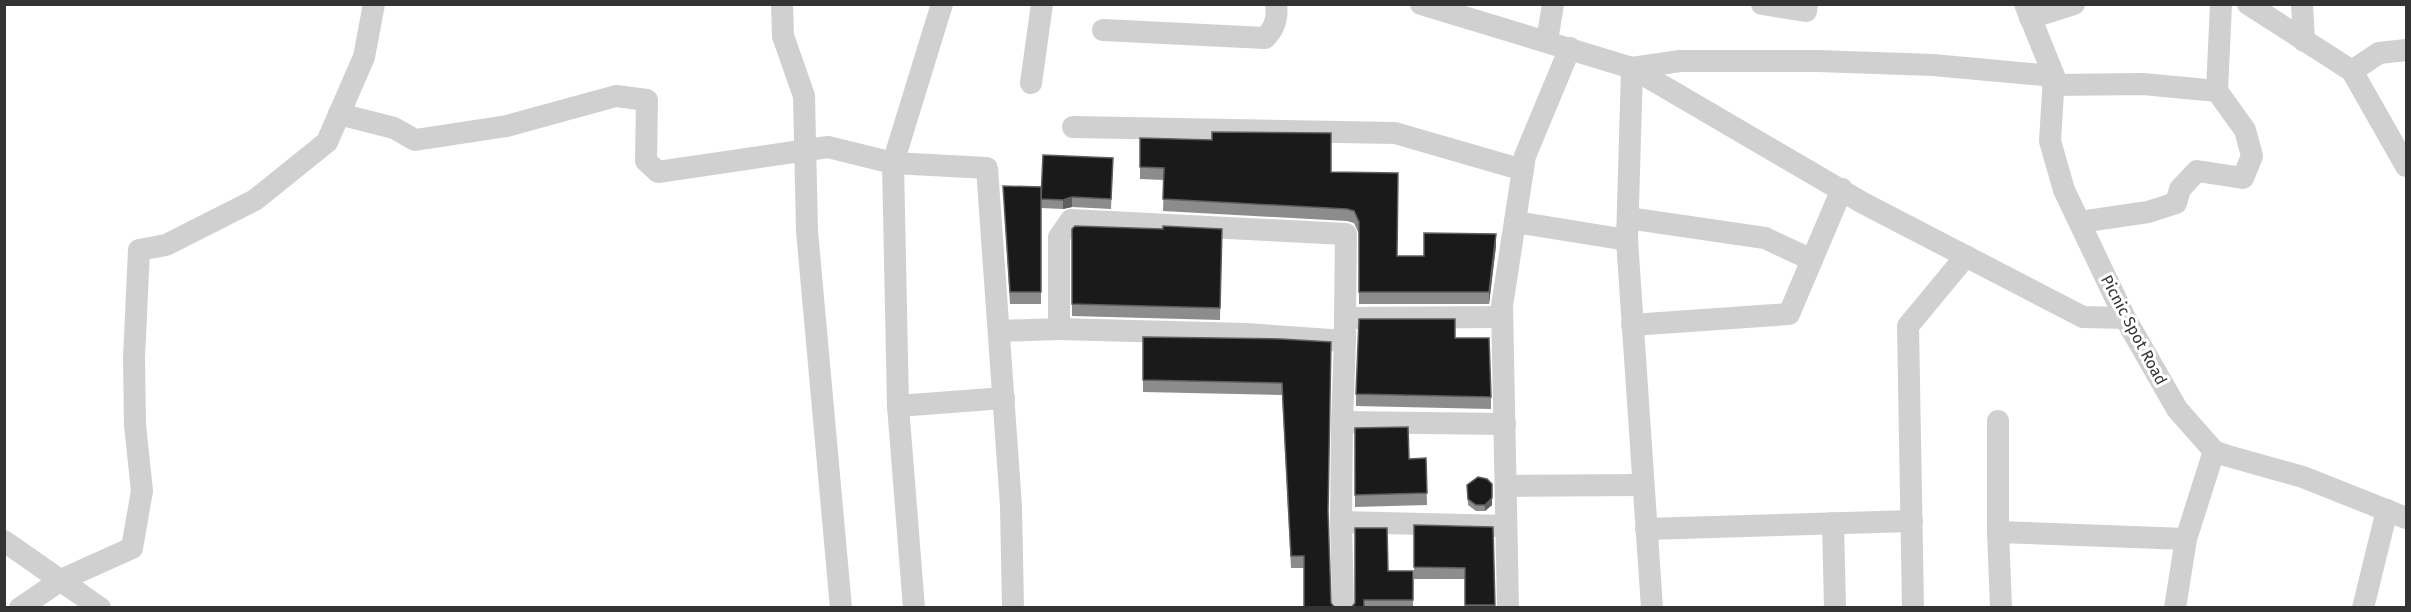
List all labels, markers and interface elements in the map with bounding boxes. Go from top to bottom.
street label: Picnic Spot Road [2097,272,2171,388]

